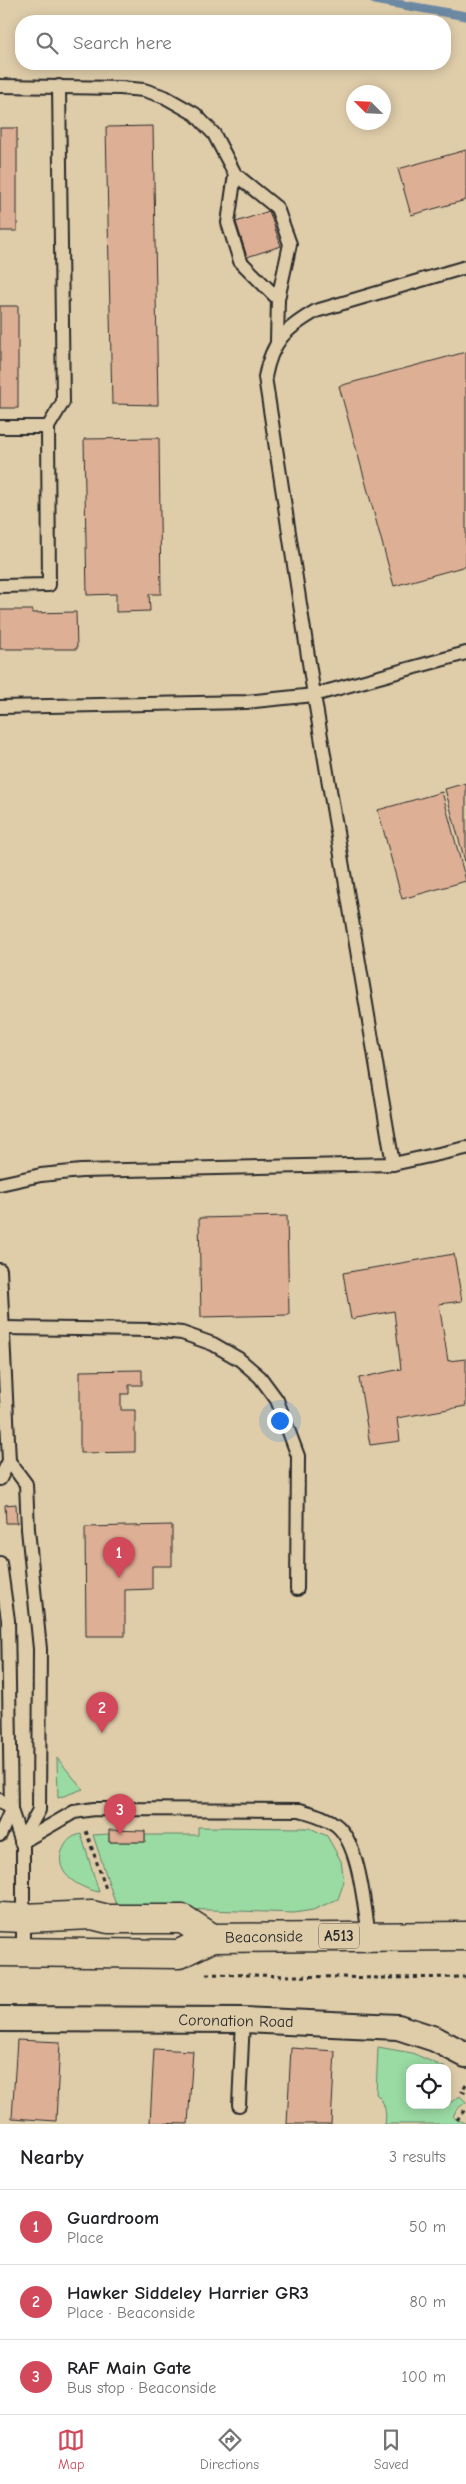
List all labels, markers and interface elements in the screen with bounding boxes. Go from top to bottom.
search box [15,15,451,70]
icon: search [33,29,61,57]
text: Search here [73,32,172,54]
north arrow [346,85,391,130]
your location [267,1408,293,1434]
pin: 1 [103,1537,135,1578]
pin: 2 [86,1692,118,1733]
pin: 3 [104,1794,136,1835]
road number: A513 [319,1924,359,1948]
street label: Beaconside [225,1927,303,1947]
street label: Coronation Road [178,2011,294,2031]
map controls [406,2064,451,2109]
button: locate [406,2064,451,2109]
text: Nearby [20,2145,84,2169]
text: 3 results [389,2148,446,2166]
text: Guardroom [67,2207,159,2229]
text: 1 [33,2218,39,2236]
text: 50 m [409,2218,446,2236]
text: Place [67,2229,103,2247]
text: Hawker Siddeley Harrier GR3 [67,2282,309,2304]
text: 2 [32,2293,40,2311]
text: 80 m [409,2293,446,2311]
text: Place · Beaconside [67,2304,195,2322]
text: RAF Main Gate [67,2357,191,2379]
text: 3 [32,2368,40,2386]
text: 100 m [402,2368,446,2386]
text: Bus stop · Beaconside [67,2379,216,2397]
tab: Map [57,2426,85,2473]
tab: Directions [200,2426,259,2473]
tab: Saved [374,2426,409,2473]

